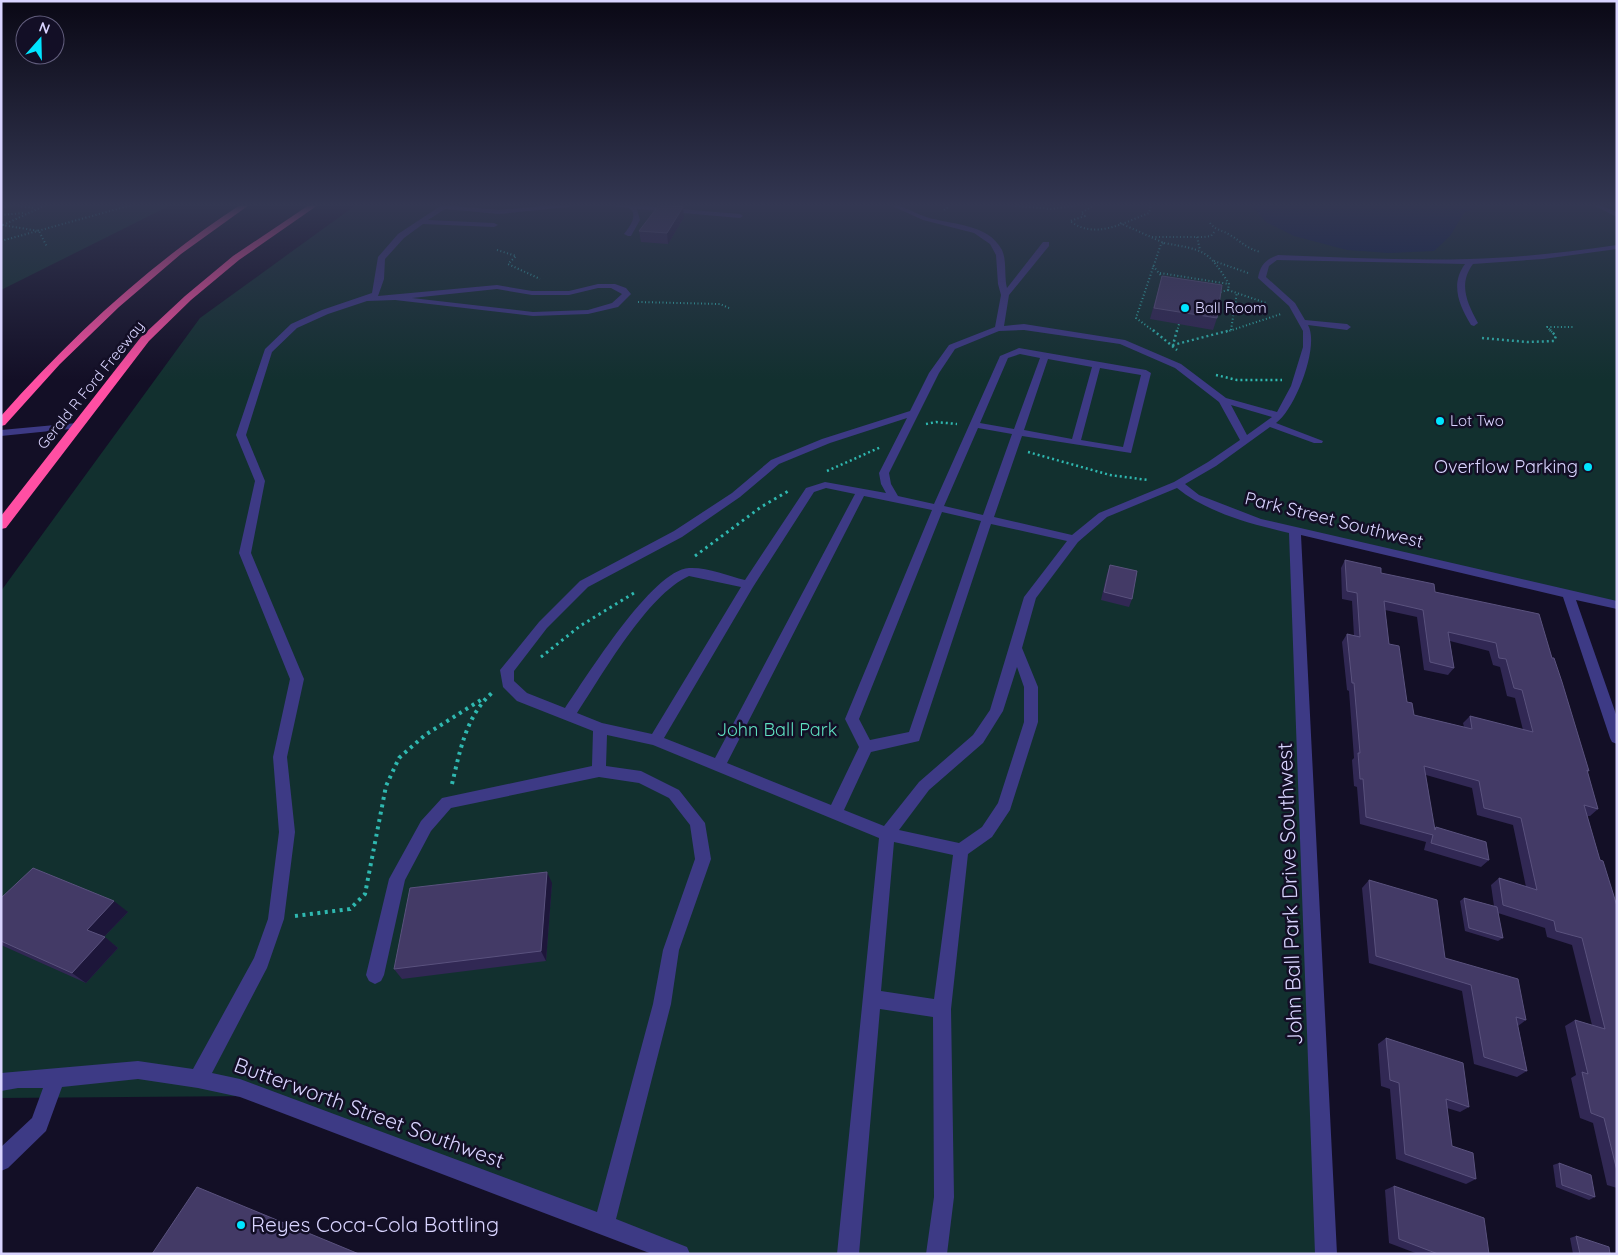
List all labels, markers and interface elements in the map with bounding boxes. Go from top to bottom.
north arrow [15,15,65,65]
text: N [37,18,52,38]
place label: Ball Room [1195,298,1267,317]
marker: Ball Room [1179,302,1191,314]
street label: Gerald R Ford Freeway [33,317,148,453]
place label: Lot Two [1450,411,1504,430]
marker: Lot Two [1434,415,1446,427]
place label: Overflow Parking [1434,455,1578,478]
marker: Overflow Parking [1582,461,1594,473]
street label: Park Street Southwest [1243,486,1426,553]
park label: John Ball Park [717,718,837,741]
street label: John Ball Park Drive Southwest [1271,742,1307,1046]
street label: Butterworth Street Southwest [231,1051,508,1173]
place label: Reyes Coca-Cola Bottling [251,1211,499,1237]
marker: Reyes Coca-Cola Bottling [235,1219,247,1231]

